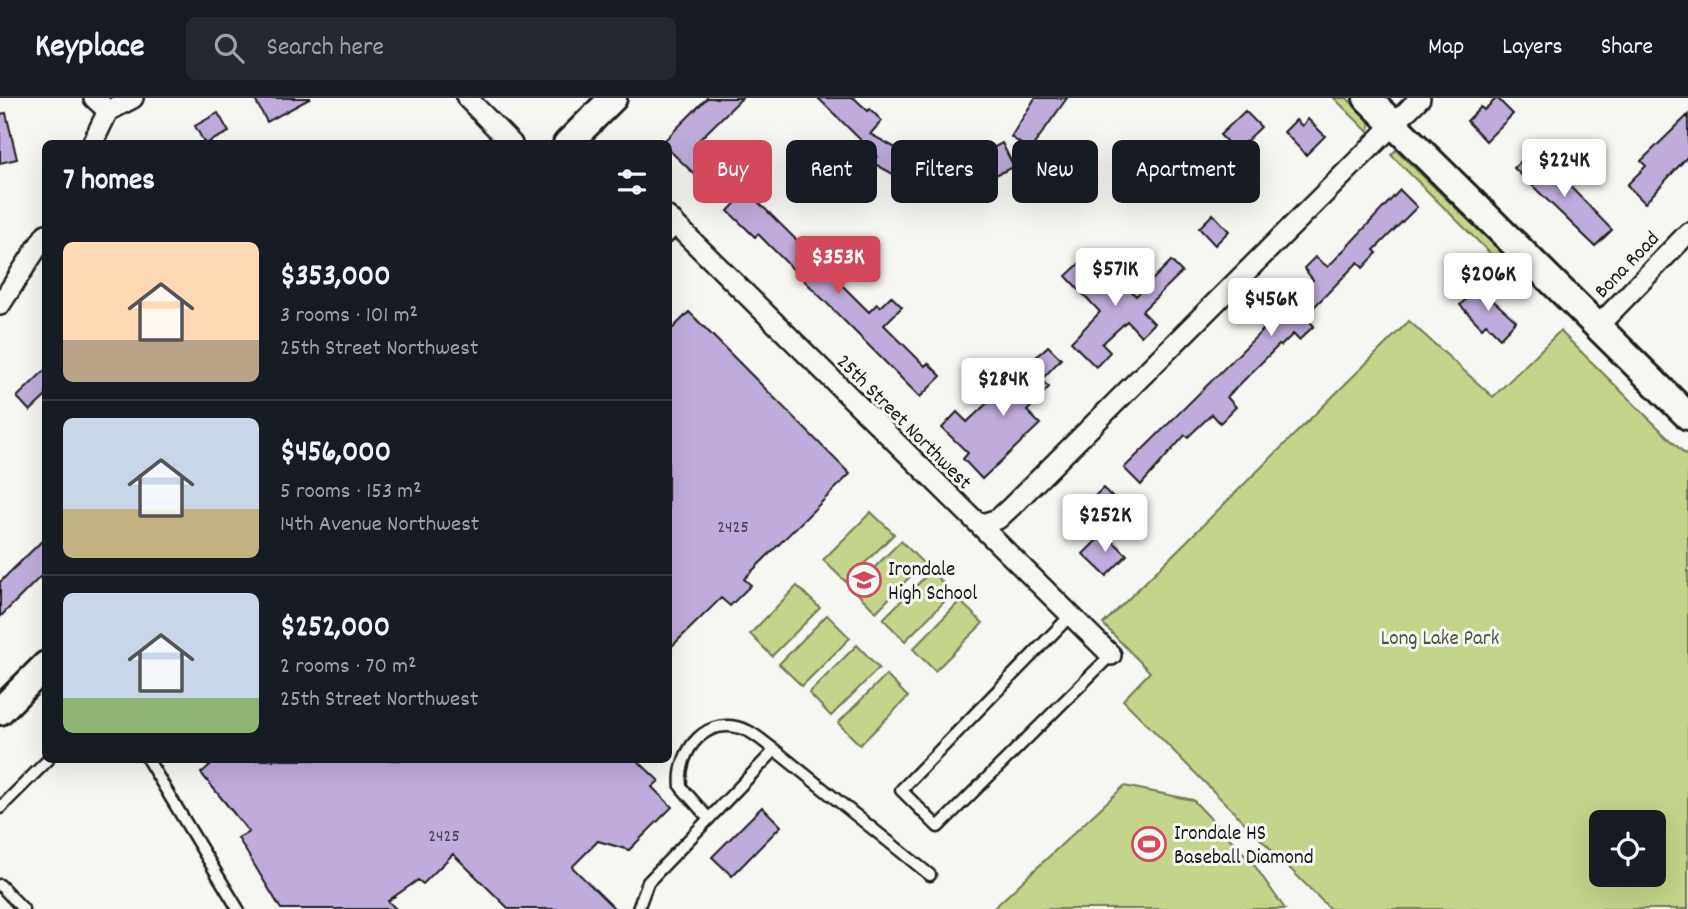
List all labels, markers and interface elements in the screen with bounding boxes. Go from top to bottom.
search box [186,17,676,80]
text: Keyplace [35,25,144,72]
icon: search [210,29,248,67]
text: Search here [266,30,384,67]
text: Map [1428,31,1464,65]
text: Layers [1502,31,1563,65]
text: Share [1601,31,1653,65]
chip: Buy [693,140,772,203]
chip: Rent [786,140,877,203]
chip: Filters [891,140,998,203]
chip: New [1012,140,1098,203]
chip: Apartment [1112,140,1260,203]
pin: $224K [1515,140,1613,199]
text: $224K [1538,145,1590,178]
text: 7 homes [63,161,155,204]
icon: filters [613,163,651,201]
street label: Bona Road [1589,226,1668,306]
pin: $353K [789,236,887,296]
text: $353K [811,242,865,275]
pin: $571K [1066,248,1164,308]
text: $571K [1092,254,1138,287]
pin: $206K [1439,254,1537,313]
text: $353,000 [280,257,391,300]
text: $206K [1460,259,1516,292]
icon: home [119,270,203,354]
pin: $456K [1222,278,1320,338]
text: $456K [1244,284,1298,317]
text: 3 rooms · 101 m² [280,300,418,333]
text: 25th Street Northwest [280,333,478,366]
street label: 25th Street Northwest [828,348,978,498]
pin: $284K [954,358,1052,418]
text: $284K [977,364,1029,397]
text: $456,000 [280,433,391,476]
icon: home [119,446,203,530]
text: 5 rooms · 153 m² [280,476,422,509]
pin: $252K [1056,494,1154,554]
text: $252K [1078,500,1132,533]
text: 14th Avenue Northwest [280,509,479,542]
house number: 2425 [717,516,749,541]
place label: Irondale High School [888,556,977,610]
school or university icon: Irondale High School [845,561,883,599]
text: $252,000 [280,608,390,651]
icon: home [119,621,203,705]
park label: Long Lake Park [1381,625,1499,655]
text: 2 rooms · 70 m² [280,651,416,684]
text: 25th Street Northwest [280,684,478,717]
map controls [1589,810,1666,887]
button: locate [1589,810,1666,887]
place label: Irondale HS Baseball Diamond [1174,820,1313,874]
house number: 2425 [428,825,460,850]
sports icon: Irondale HS Baseball Diamond [1130,825,1168,863]

